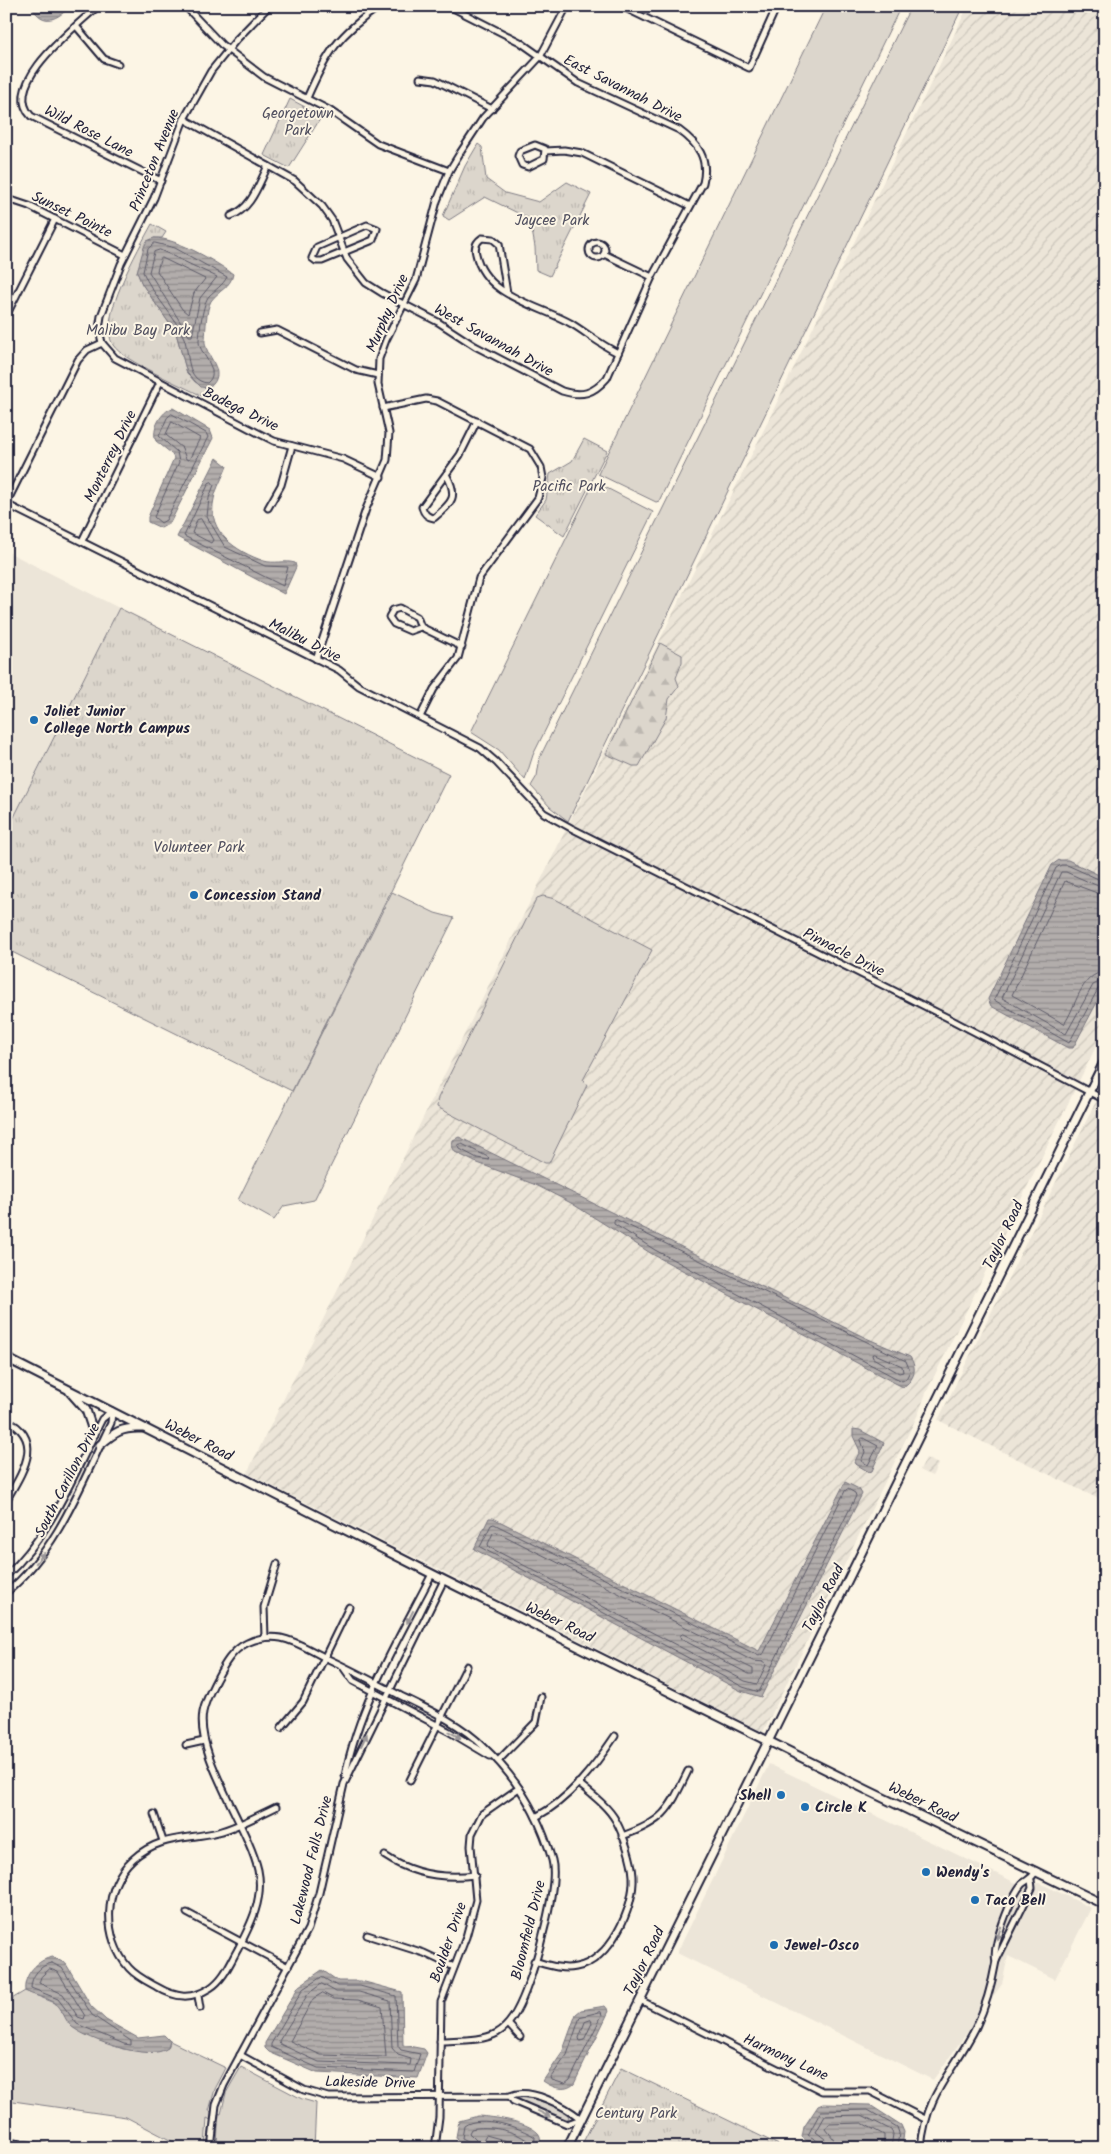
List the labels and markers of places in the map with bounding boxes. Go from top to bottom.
place label: Joliet Junior College North Campus [44,700,190,741]
marker: Joliet Junior College North Campus [28,714,40,726]
place label: Concession Stand [204,884,322,908]
marker: Concession Stand [188,889,200,901]
place label: Shell [739,1784,771,1808]
marker: Shell [775,1789,787,1801]
place label: Circle K [815,1796,867,1820]
marker: Circle K [799,1801,811,1813]
place label: Wendy's [936,1861,990,1885]
marker: Wendy's [920,1866,932,1878]
place label: Taco Bell [985,1889,1045,1913]
marker: Taco Bell [969,1894,981,1906]
place label: Jewel-Osco [784,1934,859,1958]
marker: Jewel-Osco [768,1939,780,1951]

